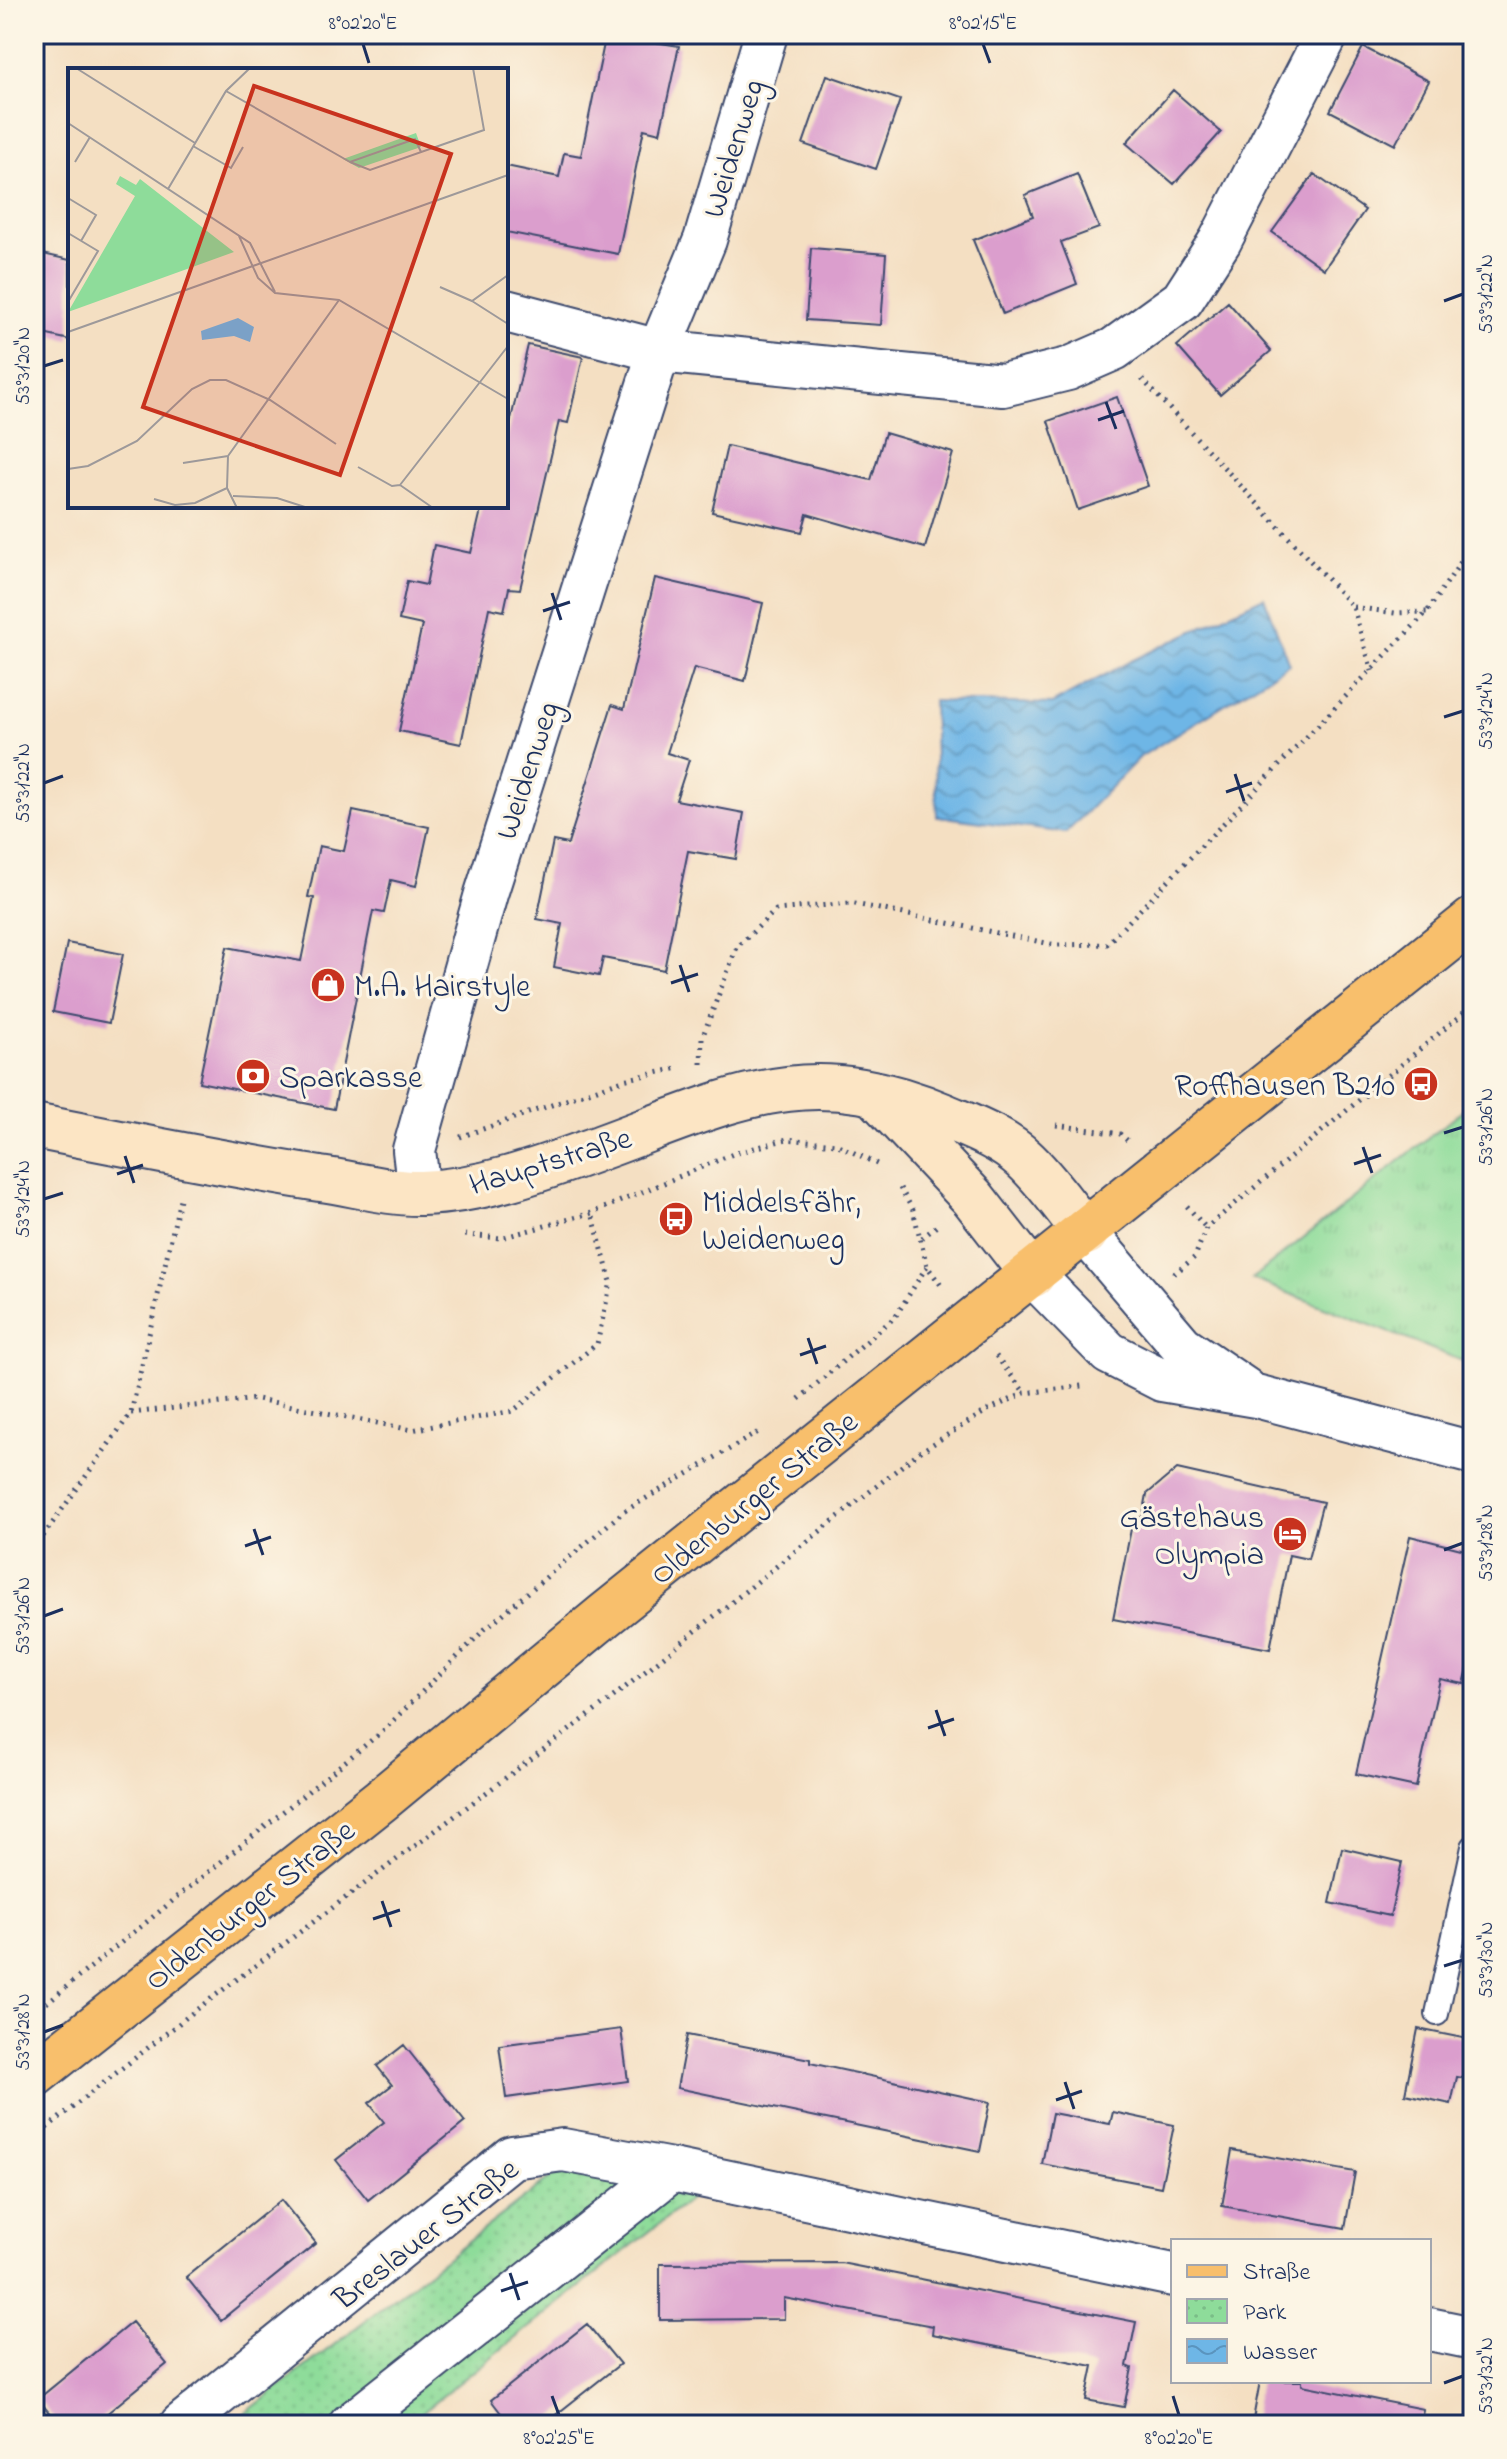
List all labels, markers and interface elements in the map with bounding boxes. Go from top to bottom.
text: 8°02'20"E [329,10,397,39]
text: 8°02'15"E [949,10,1017,39]
inset map [68,68,508,508]
street label: Weidenweg [692,74,779,224]
text: 53°31'22"N [1473,254,1502,334]
text: 53°31'20"N [10,327,39,405]
text: 53°31'24"N [1473,672,1502,750]
street label: Weidenweg [485,696,574,846]
text: 53°31'22"N [10,743,39,823]
place label: M.A. Hairstyle [354,965,531,1012]
shop icon: M.A. Hairstyle [309,966,347,1004]
place label: Sparkasse [279,1056,423,1103]
bank icon: Sparkasse [234,1057,272,1095]
place label: Roffhausen B210 [1174,1064,1395,1111]
bus stop icon: Roffhausen B210 [1402,1065,1440,1103]
text: 53°31'26"N [1473,1088,1502,1166]
street label: Hauptstraße [464,1116,639,1210]
text: 53°31'24"N [10,1160,39,1238]
place label: Middelsfähr, Weidenweg [702,1181,861,1265]
bus stop icon: Middelsfähr, Weidenweg [657,1200,695,1238]
street label: Oldenburger Straße [641,1401,870,1598]
place label: Gästehaus Olympia [1119,1496,1264,1580]
text: 53°31'28"N [1473,1504,1502,1582]
hotel icon: Gästehaus Olympia [1271,1515,1309,1553]
text: 53°31'26"N [10,1577,39,1655]
street label: Oldenburger Straße [136,1809,367,2004]
text: 53°31'30"N [1473,1922,1502,1998]
text: 53°31'28"N [10,1993,39,2071]
street label: Breslauer Straße [323,2148,531,2324]
legend [1171,2239,1431,2383]
text: Straße [1243,2256,1310,2291]
text: Park [1243,2296,1287,2331]
text: Wasser [1243,2336,1318,2371]
text: 53°31'32"N [1473,2337,1502,2415]
text: 8°02'25"E [523,2425,595,2454]
text: 8°02'20"E [1145,2425,1213,2454]

